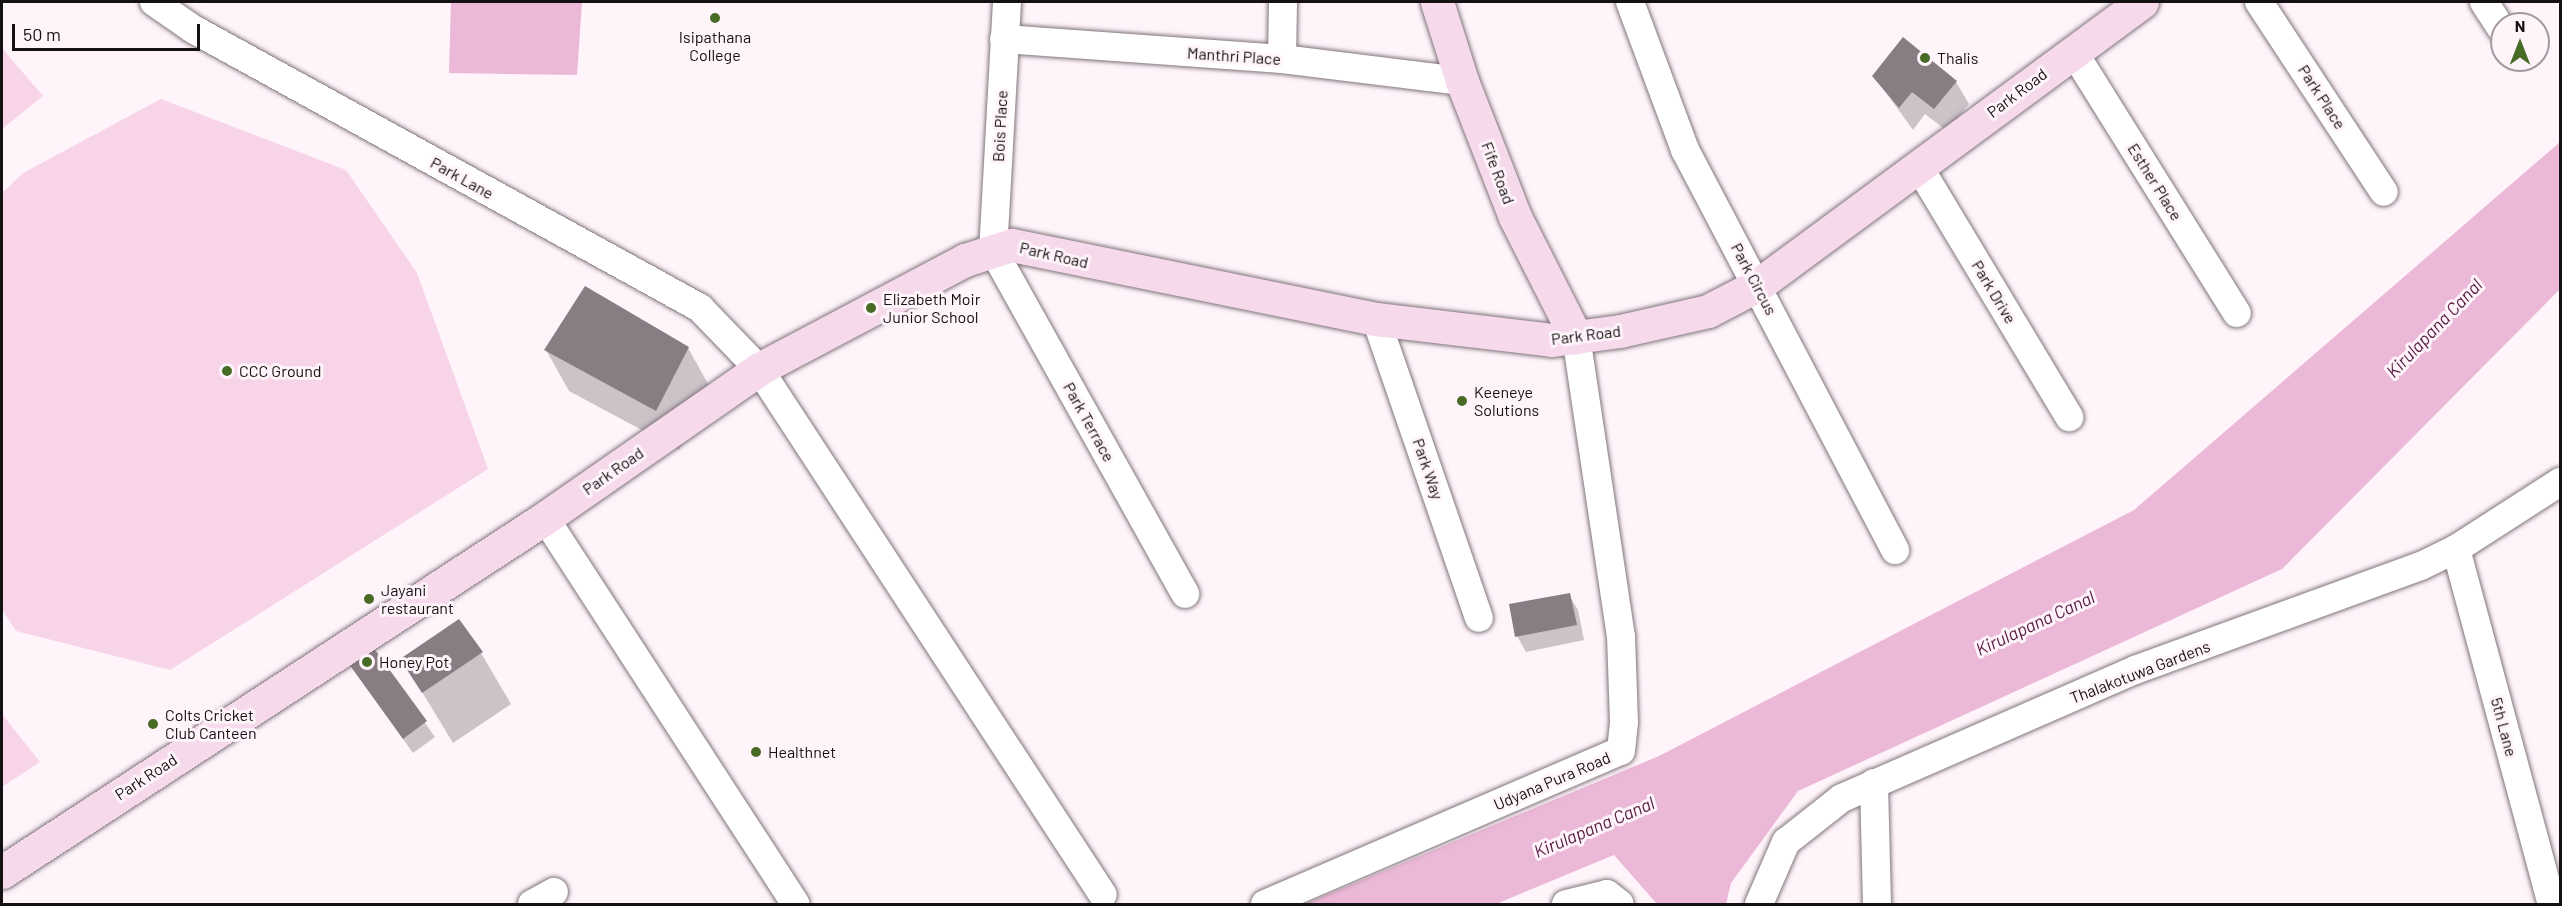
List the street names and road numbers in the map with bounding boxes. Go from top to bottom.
street label: Manthri Place [1186,43,1282,69]
street label: Park Place [2294,61,2350,133]
street label: Park Road [1983,64,2051,122]
street label: Bois Place [989,90,1011,162]
street label: Fife Road [1477,139,1519,207]
street label: Esther Place [2124,140,2186,224]
street label: Park Lane [427,153,497,203]
street label: Park Road [1018,238,1090,272]
street label: Park Circus [1727,240,1781,318]
street label: Park Drive [1968,257,2020,327]
street label: Park Road [1550,321,1622,349]
street label: Park Terrace [1059,379,1119,465]
street label: Park Way [1409,436,1447,502]
street label: Park Road [579,443,647,499]
street label: Thalakotuwa Gardens [2067,636,2213,708]
street label: 5th Lane [2487,695,2521,759]
street label: Udyana Pura Road [1491,748,1613,814]
street label: Park Road [111,750,181,804]

